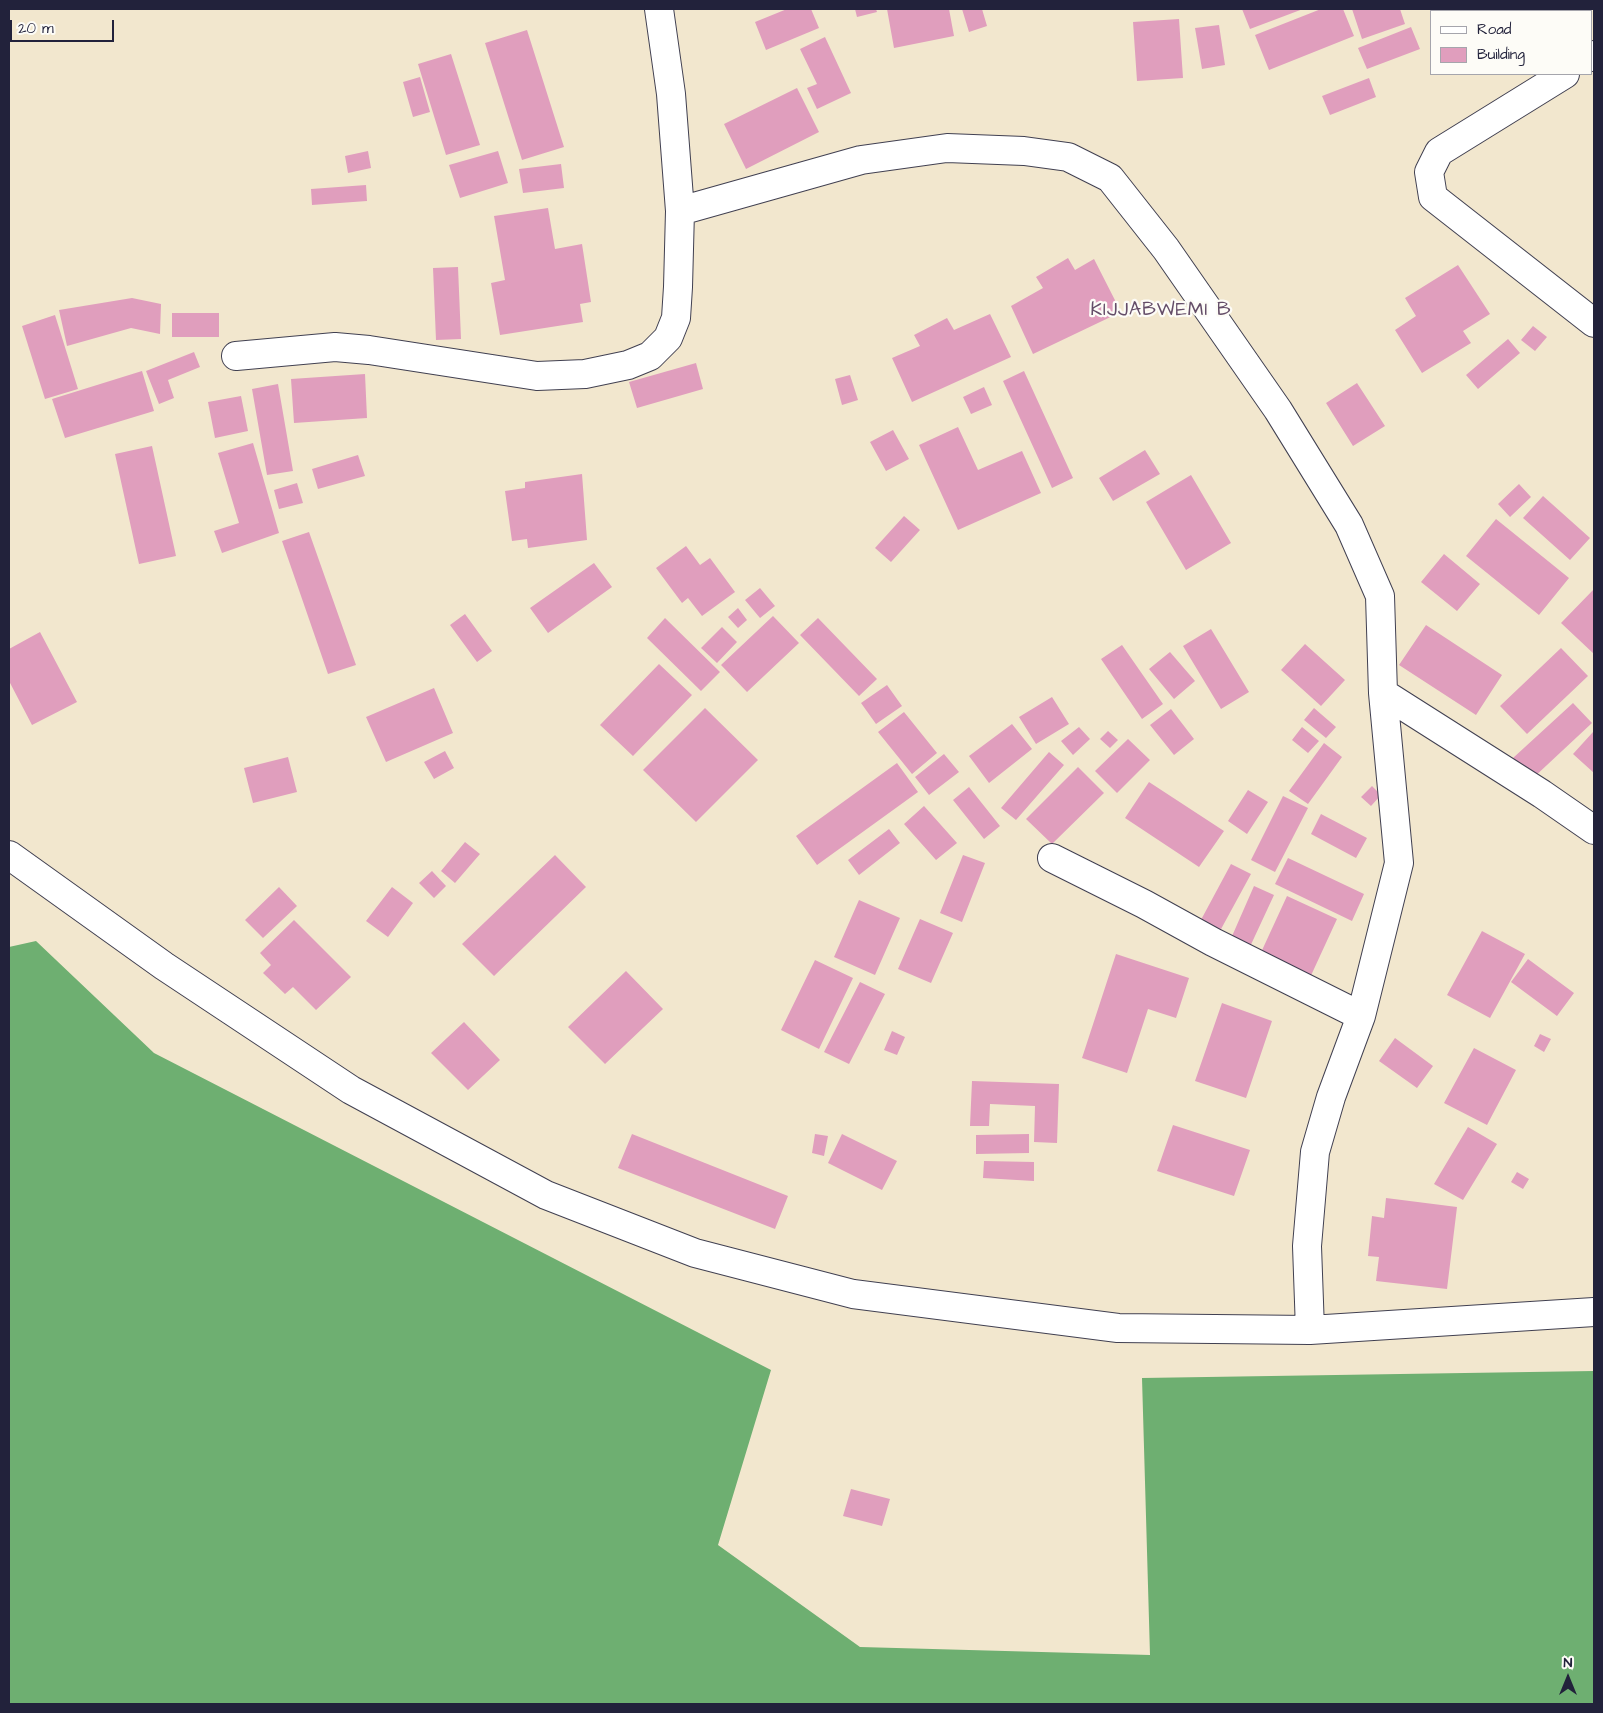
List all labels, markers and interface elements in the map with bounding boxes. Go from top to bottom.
scale bar [12,10,116,42]
legend [1430,10,1593,75]
text: 20 m [18,18,54,39]
text: Road [1477,19,1511,40]
text: Building [1477,44,1525,65]
district label: KIJJABWEMI B [1089,300,1233,322]
north arrow [1543,1653,1593,1703]
text: N [1564,1653,1572,1673]

